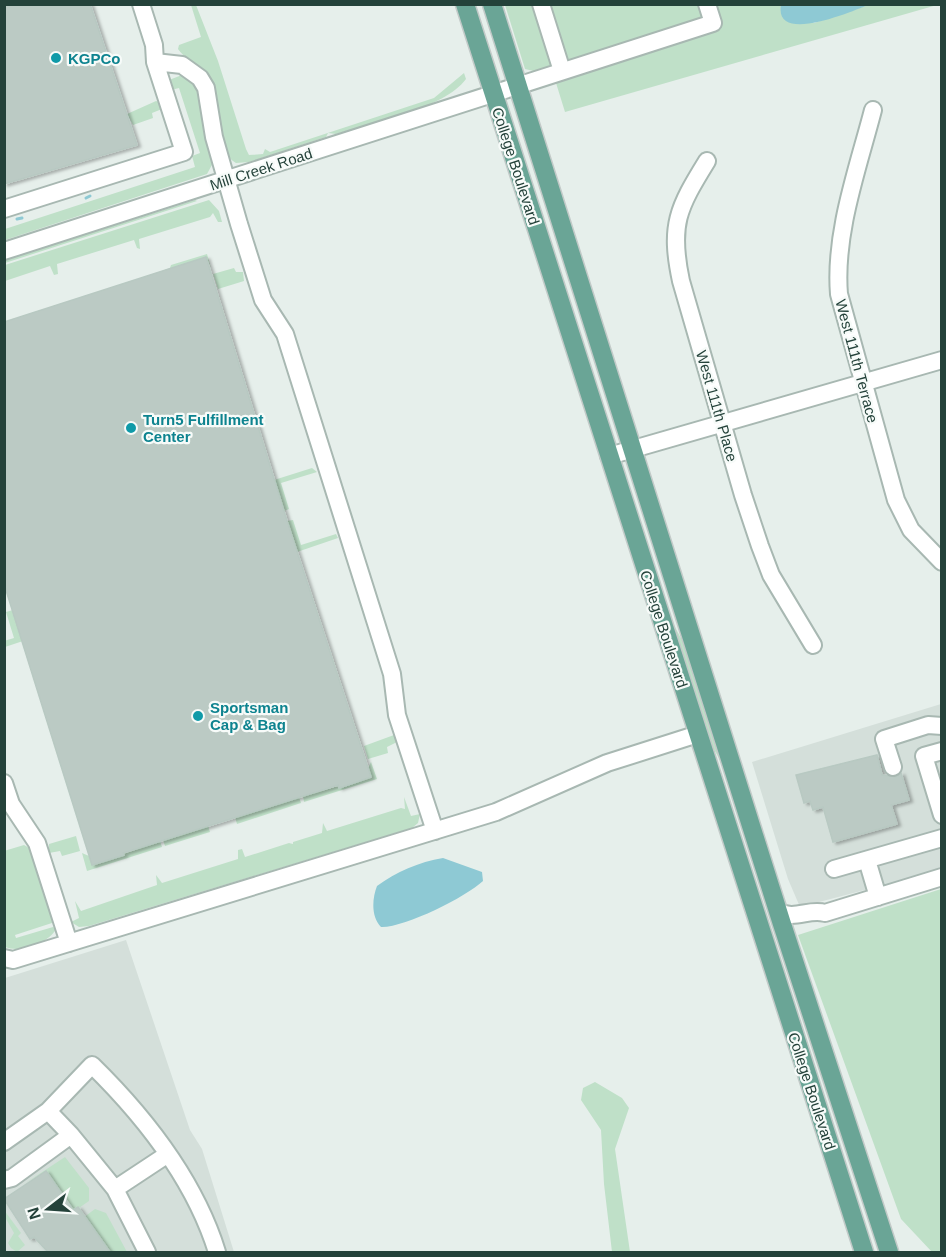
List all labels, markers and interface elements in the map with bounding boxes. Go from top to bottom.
place label: KGPCo [68,50,121,67]
marker: KGPCo [49,51,63,65]
street label: College Boulevard [489,105,543,227]
street label: Mill Creek Road [208,144,314,194]
street label: West 111th Terrace [832,297,882,425]
street label: West 111th Place [693,348,741,464]
place label: Turn5 Fulfillment Center [143,411,264,445]
marker: Turn5 Fulfillment Center [124,421,138,435]
street label: College Boulevard [637,568,691,690]
place label: Sportsman Cap & Bag [210,699,288,733]
marker: Sportsman Cap & Bag [191,709,205,723]
street label: College Boulevard [785,1030,839,1152]
north arrow [18,1179,78,1239]
text: N [24,1205,44,1221]

